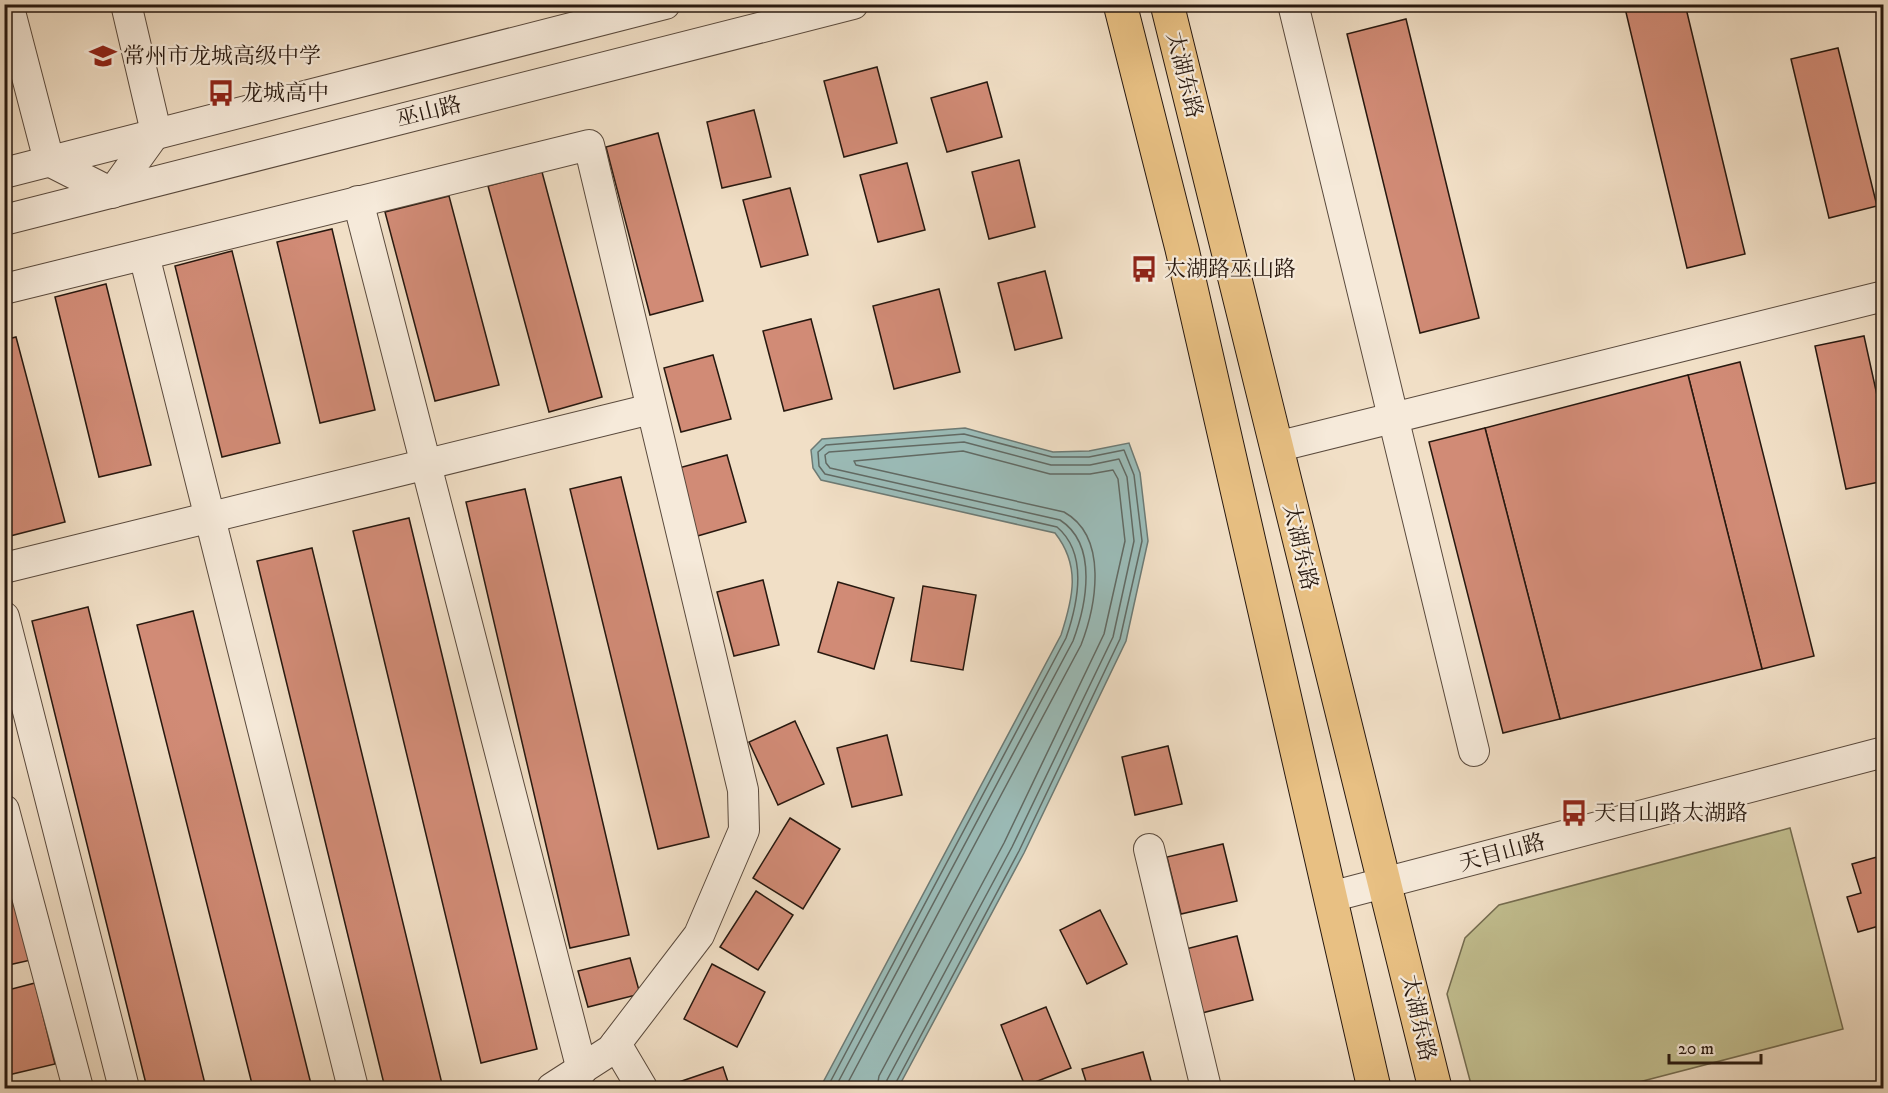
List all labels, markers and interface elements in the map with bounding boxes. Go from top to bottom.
street label: 太湖东路 [1160,29,1208,121]
school or university icon: 常州市龙城高级中学 [88,41,118,71]
place label: 常州市龙城高级中学 [123,43,321,70]
bus stop icon: 龙城高中 [206,78,236,108]
place label: 龙城高中 [241,80,329,107]
street label: 巫山路 [394,91,464,133]
bus stop icon: 太湖路巫山路 [1129,254,1159,284]
place label: 太湖路巫山路 [1164,256,1296,283]
street label: 太湖东路 [1277,501,1323,593]
bus stop icon: 天目山路太湖路 [1559,798,1589,828]
place label: 天目山路太湖路 [1594,800,1748,827]
street label: 天目山路 [1456,829,1548,877]
street label: 太湖东路 [1395,972,1441,1064]
scale bar [1669,1027,1760,1065]
text: 20 m [1678,1038,1714,1060]

